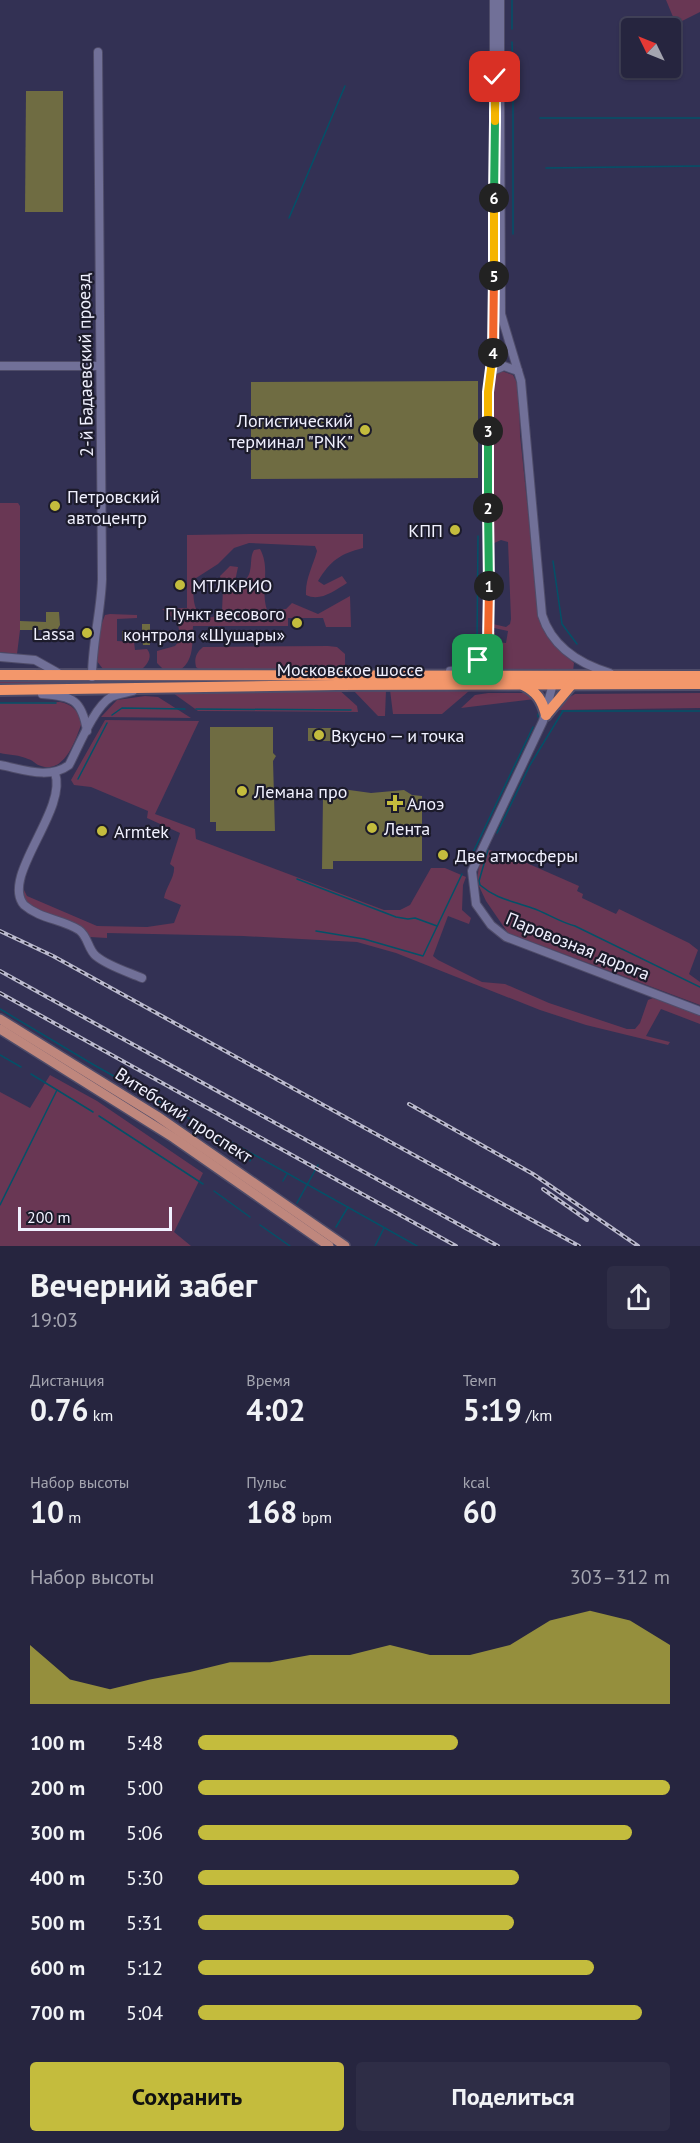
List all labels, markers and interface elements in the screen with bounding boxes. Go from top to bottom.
north arrow [621,18,681,78]
map controls [621,18,681,78]
pin [469,51,520,102]
icon: check [478,60,511,93]
pin: 6 [479,183,509,213]
text: 6 [489,188,499,208]
pin: 5 [479,261,509,291]
text: 5 [489,266,499,286]
street label: 2-й Бадаевский проезд [72,273,98,457]
pin: 4 [478,338,508,368]
text: 4 [488,343,498,363]
place label: Логистический терминал "PNK" [229,409,353,453]
pin: 3 [473,416,503,446]
text: 3 [483,421,493,441]
marker: Логистический терминал "PNK" [358,423,372,437]
place label: Петровский автоцентр [67,485,160,529]
pin: 2 [473,493,503,523]
text: 2 [483,498,493,518]
marker: Петровский автоцентр [48,499,62,513]
place label: КПП [408,519,443,542]
marker: КПП [448,523,462,537]
pin: 1 [474,571,504,601]
place label: МТЛКРИО [192,574,272,597]
text: 1 [484,576,494,596]
marker: МТЛКРИО [173,578,187,592]
place label: Пункт весового контроля «Шушары» [123,602,285,646]
marker: Пункт весового контроля «Шушары» [290,616,304,630]
place label: Lassa [33,622,75,645]
marker: Lassa [80,626,94,640]
pin [452,634,503,685]
icon: arrive [461,643,494,676]
street label: Московское шоссе [277,658,423,681]
place label: Вкусно — и точка [331,724,464,747]
marker: Вкусно — и точка [312,728,326,742]
place label: Лемана про [253,780,347,803]
marker: Лемана про [235,784,249,798]
place label: Алоэ [407,792,445,815]
marker: Алоэ [388,796,402,810]
place label: Лента [383,817,430,840]
place label: Armtek [114,820,169,843]
marker: Лента [365,821,379,835]
marker: Armtek [95,824,109,838]
place label: Две атмосферы [455,844,578,867]
marker: Две атмосферы [436,848,450,862]
street label: Паровозная дорога [503,907,653,985]
street label: Витебский проспект [111,1062,258,1168]
scale bar [18,1204,172,1232]
text: 200 m [27,1207,70,1227]
text: Вечерний забег [30,1263,257,1306]
button: share [607,1266,670,1329]
text: 19:03 [30,1307,78,1333]
text: Дистанция [30,1370,104,1390]
text: Время [246,1370,290,1390]
text: Темп [463,1370,497,1390]
text: 0.76 [30,1390,88,1429]
text: 4:02 [246,1390,305,1429]
text: 5:19 [463,1390,522,1429]
text: km [88,1405,113,1425]
text: /km [522,1405,552,1425]
text: Набор высоты [30,1472,129,1492]
text: Пульс [246,1472,287,1492]
text: kcal [463,1472,490,1492]
text: 10 [30,1492,64,1531]
text: 168 [246,1492,297,1531]
text: 60 [463,1492,497,1531]
text: m [64,1507,81,1527]
text: bpm [297,1507,332,1527]
text: Набор высоты [30,1564,154,1590]
text: 303–312 m [570,1564,670,1590]
text: 100 m [30,1730,85,1756]
text: 5:48 [126,1730,163,1756]
text: 200 m [30,1775,85,1801]
text: 5:00 [126,1775,163,1801]
text: 300 m [30,1820,85,1846]
text: 5:06 [126,1820,163,1846]
text: 400 m [30,1865,85,1891]
text: 5:30 [126,1865,163,1891]
text: 500 m [30,1910,85,1936]
text: 5:31 [126,1910,163,1936]
text: 600 m [30,1955,85,1981]
text: 5:12 [126,1955,163,1981]
text: 700 m [30,2000,85,2026]
text: 5:04 [126,2000,163,2026]
button: Сохранить [30,2062,344,2131]
button: Поделиться [356,2062,670,2131]

